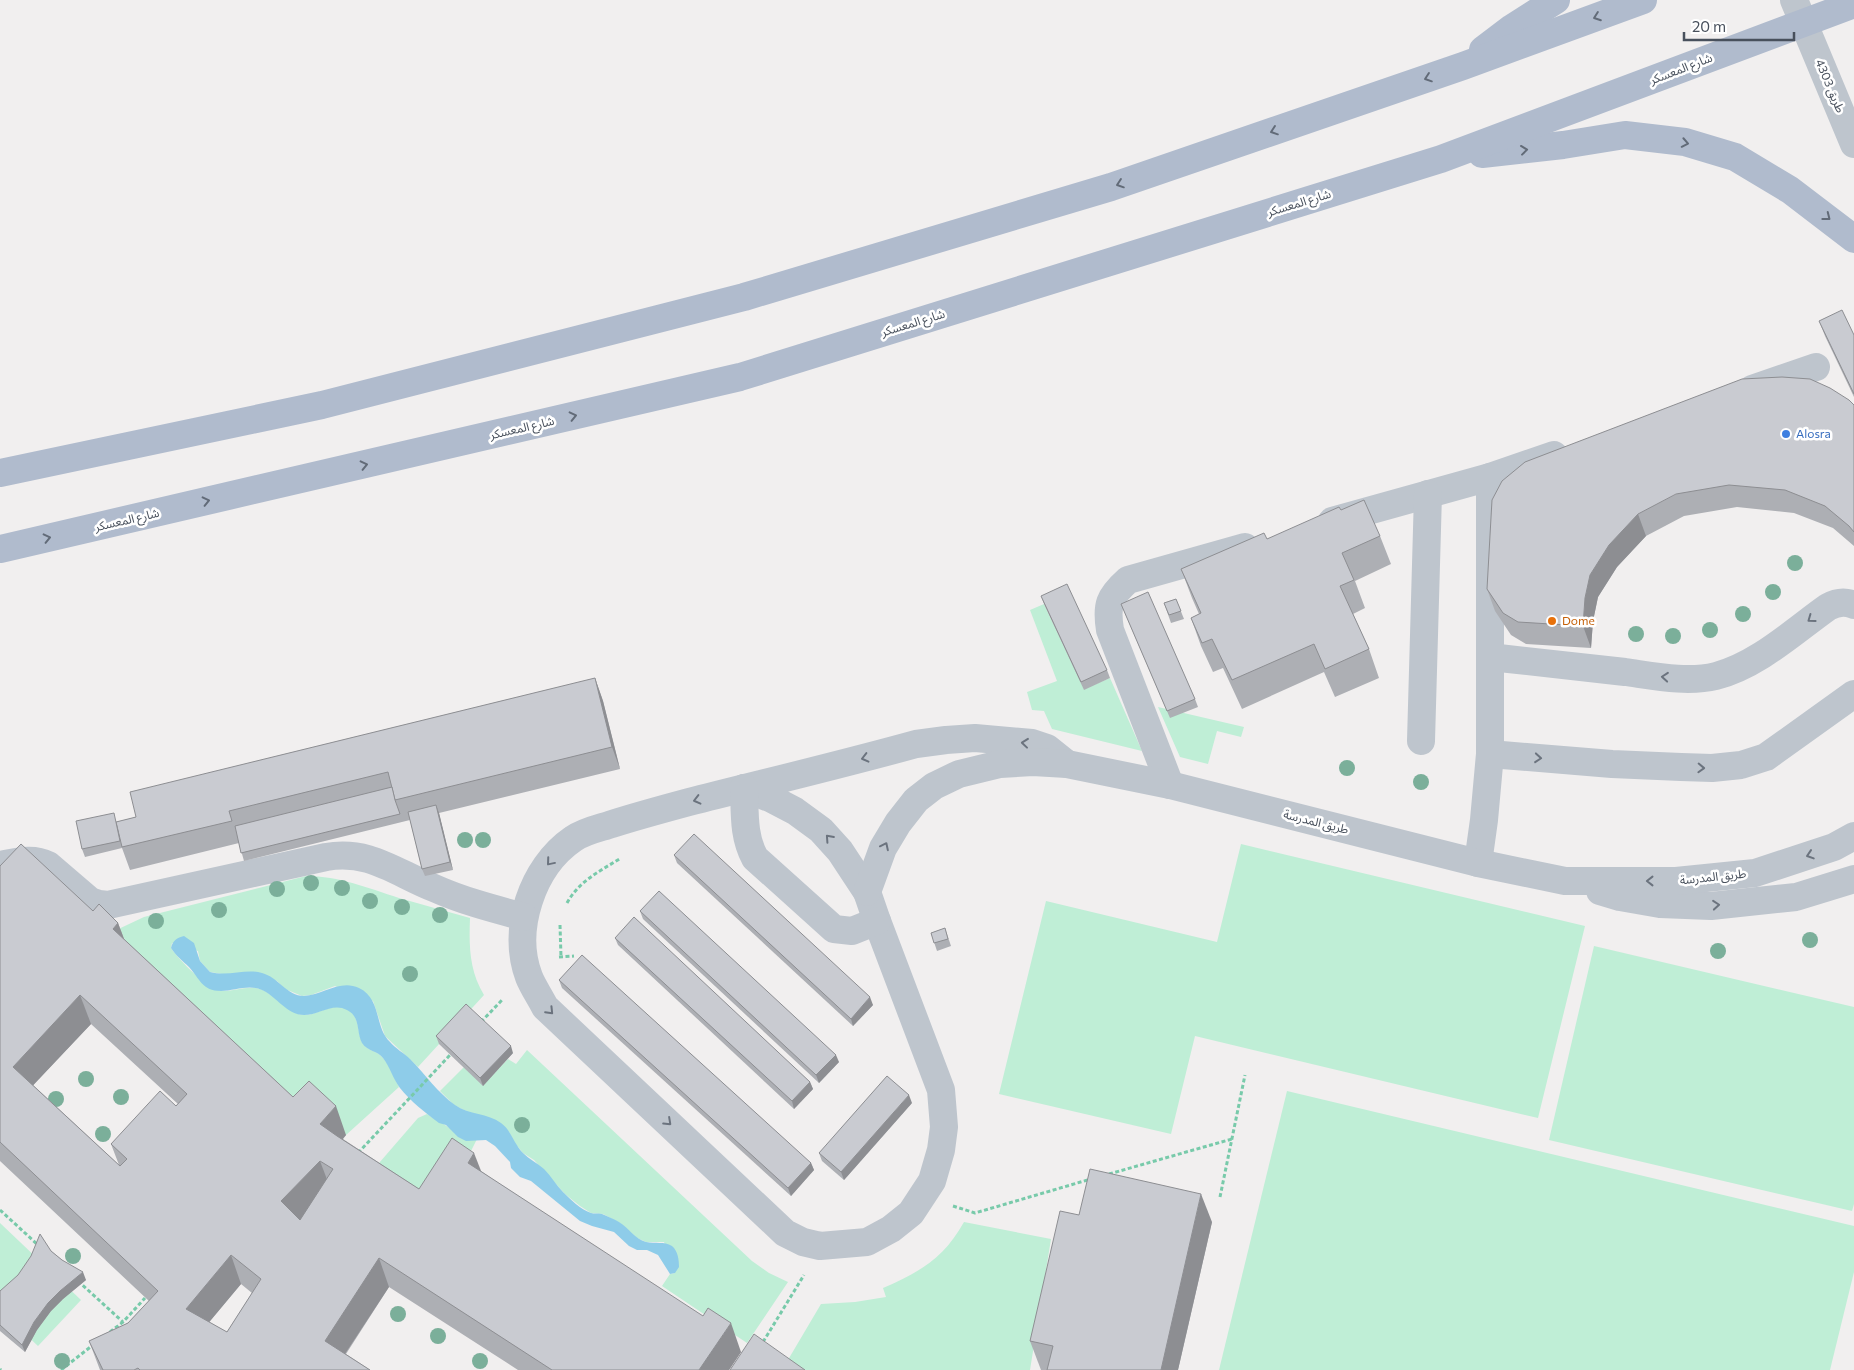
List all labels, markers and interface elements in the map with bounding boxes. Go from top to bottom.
scale bar [1684,10,1794,42]
one-way arrow [1593,11,1602,21]
text: 20 m [1692,17,1726,35]
street label: شارع المعسكر [1646,50,1715,90]
street label: طريق 4303 [1812,57,1848,115]
one-way arrow [1424,73,1432,83]
one-way arrow [1270,125,1279,135]
one-way arrow [1681,137,1689,148]
one-way arrow [1520,145,1528,156]
one-way arrow [1116,178,1125,188]
street label: شارع المعسكر [1264,186,1333,222]
one-way arrow [1821,212,1830,220]
street label: شارع المعسكر [878,306,947,342]
one-way arrow [569,411,578,422]
street label: شارع المعسكر [487,413,556,444]
place label: Alosra [1796,426,1831,440]
marker: Alosra [1780,428,1792,440]
one-way arrow [360,460,368,471]
one-way arrow [201,496,210,507]
street label: شارع المعسكر [92,505,161,536]
one-way arrow [43,533,52,544]
place label: Dome [1562,613,1595,627]
one-way arrow [1807,613,1817,622]
marker: Dome [1546,615,1558,627]
one-way arrow [1660,671,1668,682]
one-way arrow [1021,738,1029,749]
one-way arrow [861,752,869,762]
one-way arrow [1535,752,1543,763]
one-way arrow [1697,762,1705,773]
one-way arrow [693,794,702,805]
street label: طريق المدرسة [1282,806,1350,838]
one-way arrow [826,834,835,843]
one-way arrow [879,842,889,851]
one-way arrow [1806,849,1814,859]
one-way arrow [547,856,556,865]
street label: طريق المدرسة [1679,866,1747,888]
one-way arrow [1646,876,1654,886]
one-way arrow [1712,900,1720,911]
one-way arrow [544,1005,553,1014]
one-way arrow [662,1116,671,1125]

